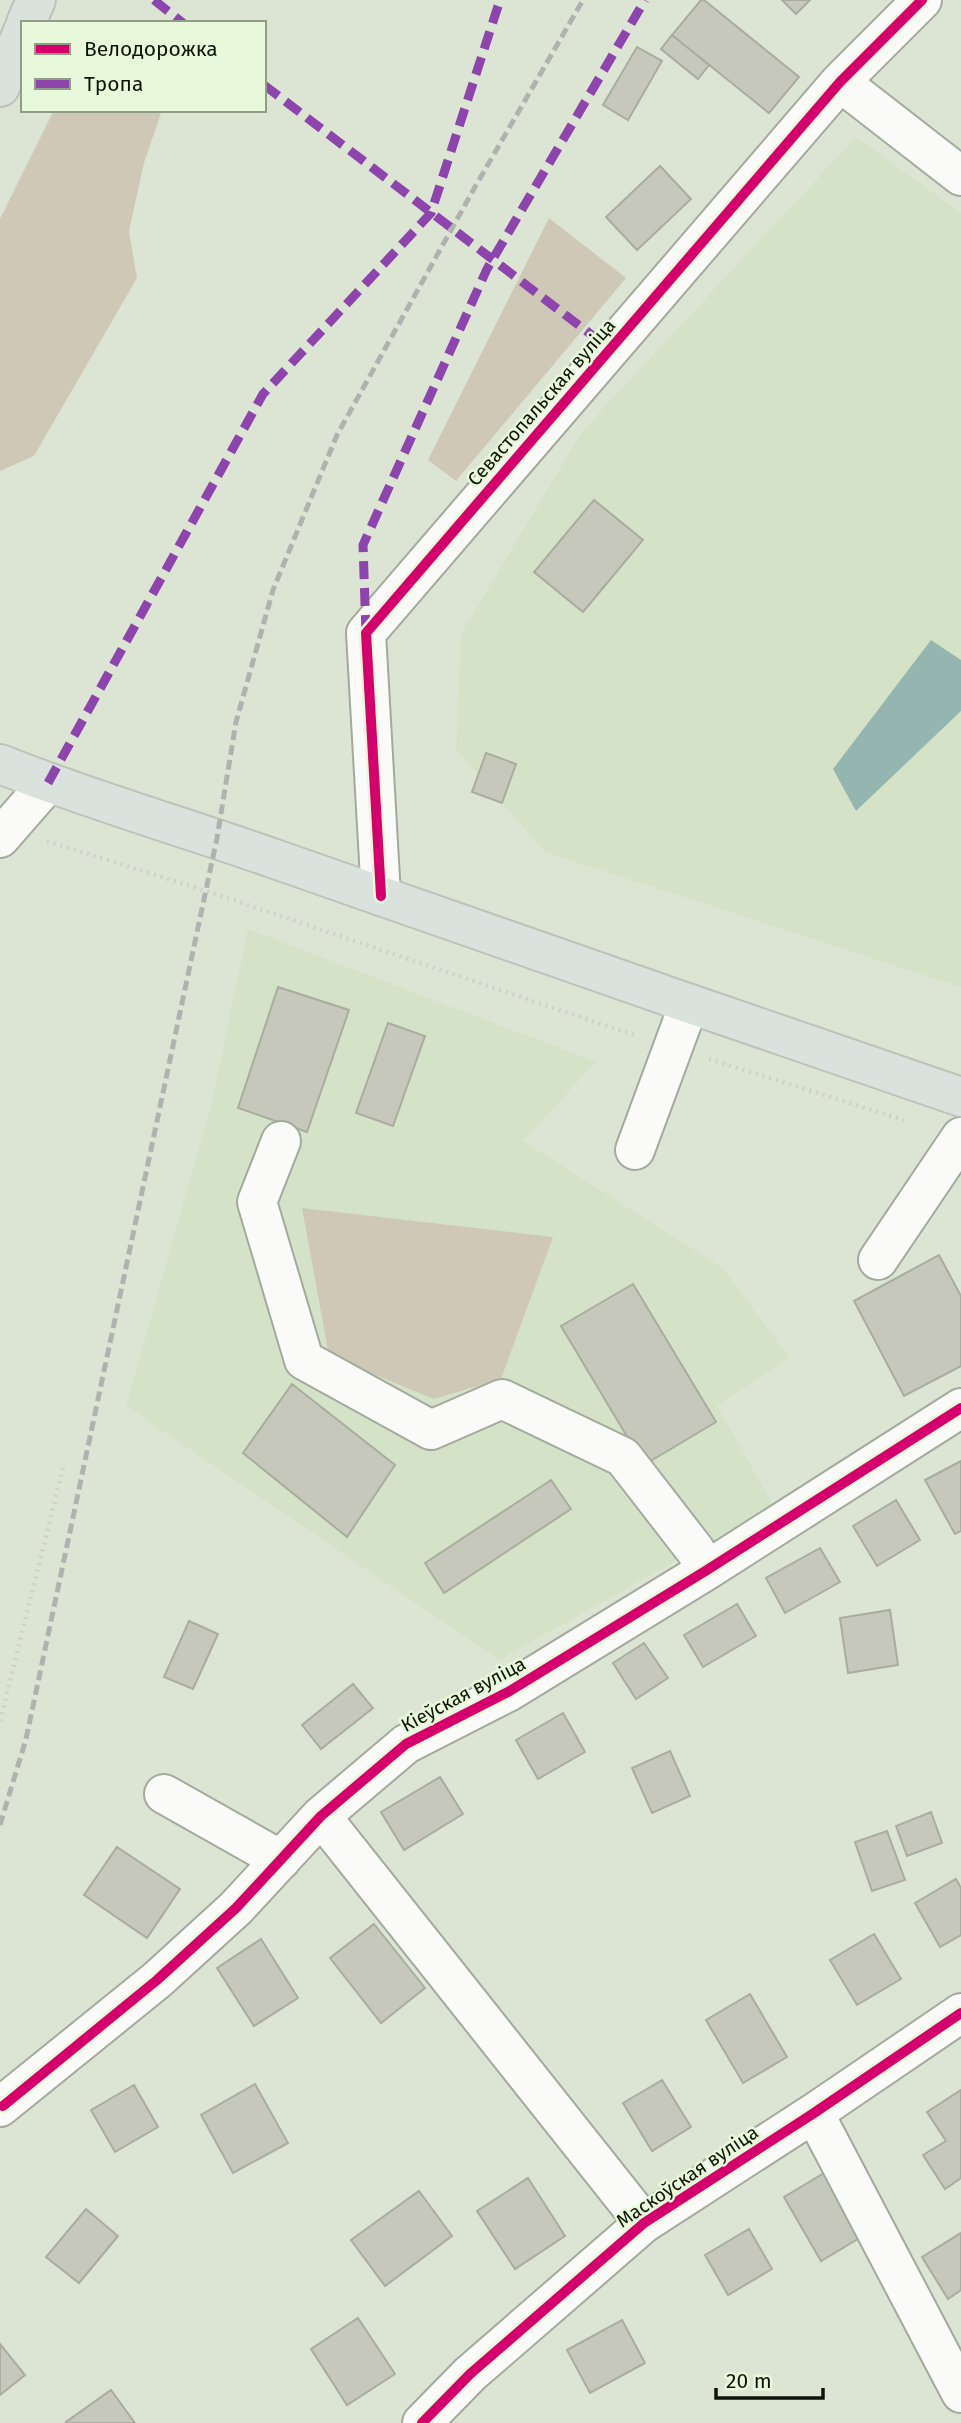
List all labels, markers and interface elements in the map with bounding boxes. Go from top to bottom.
legend [21,21,266,112]
text: Велодорожка [84,36,218,62]
text: Тропа [84,71,143,97]
street label: Севастопальская вуліца [463,314,620,491]
street label: Кіеўская вуліца [397,1652,530,1737]
street label: Маскоўская вуліца [612,2120,763,2232]
scale bar [716,2356,823,2400]
text: 20 m [726,2368,772,2394]

